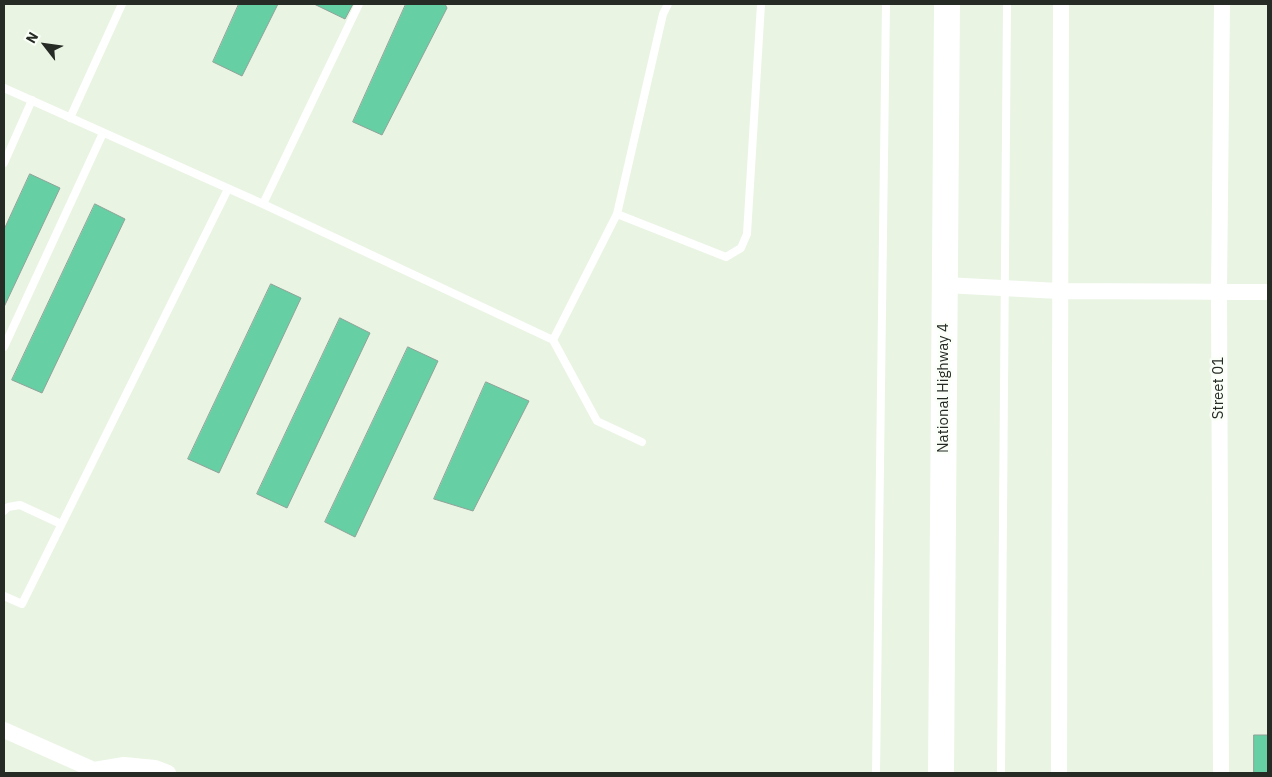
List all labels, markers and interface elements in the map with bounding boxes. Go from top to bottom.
north arrow [20,20,70,70]
text: N [22,29,42,46]
street label: National Highway 4 [935,323,953,453]
street label: Street 01 [1210,357,1228,419]

